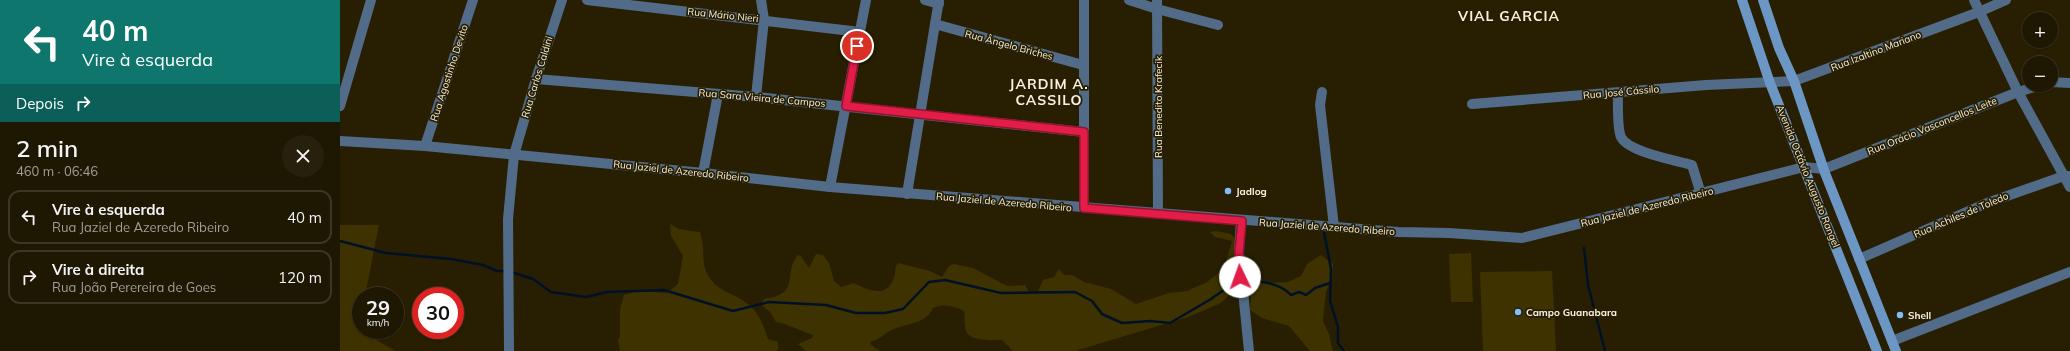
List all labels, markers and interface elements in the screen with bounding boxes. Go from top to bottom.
street label: Rua Mário Nieri [687,5,759,25]
district label: VIAL GARCIA [1457,7,1560,25]
map controls [2022,12,2058,92]
button: + [2022,12,2058,48]
text: 40 m [82,13,148,48]
icon: left [16,16,68,68]
street label: Rua Agostinho Devito [427,23,471,123]
street label: Rua Ângelo Briches [964,27,1055,63]
street label: Rua Izaltino Mariano [1829,28,1923,74]
pin [840,29,874,63]
street label: Rua Carlos Caldini [518,34,556,120]
icon: arrive [846,35,868,57]
text: Vire à esquerda [82,48,213,71]
street label: Rua Benedito Krafecik [1152,55,1165,158]
button: − [2022,56,2058,92]
district label: JARDIM A. CASSILO [1009,75,1089,109]
street label: Rua José Cássilo [1582,82,1660,102]
street label: Rua Sara Vieira de Campos [698,86,826,110]
icon: right [72,92,94,114]
text: Depois [16,94,64,113]
street label: Rua Orácio Vasconcellos Leite [1865,94,1999,158]
street label: Avenida Octávio Augusto Rangel [1773,103,1843,249]
text: 2 min [16,133,78,163]
button: close [282,135,324,177]
street label: Rua Jaziel de Azeredo Ribeiro [613,157,750,185]
text: 460 m · 06:46 [16,163,98,179]
street label: Rua Jaziel de Azeredo Ribeiro [1579,184,1715,230]
place label: Jadlog [1236,185,1267,198]
marker: Jadlog [1223,186,1233,196]
street label: Rua Achiles de Toledo [1912,189,2011,241]
street label: Rua Jaziel de Azeredo Ribeiro [936,190,1073,214]
text: Vire à esquerda [52,200,165,219]
icon: left [18,206,40,228]
text: 40 m [287,208,322,227]
street label: Rua Jaziel de Azeredo Ribeiro [1259,216,1396,238]
text: Rua Jaziel de Azeredo Ribeiro [52,219,229,235]
position arrow [1219,256,1261,298]
text: Vire à direita [52,260,144,279]
icon: right [18,266,40,288]
text: 120 m [278,268,322,287]
text: Rua João Perereira de Goes [52,279,216,295]
speed limit sign: 30 [412,287,464,339]
text: 29 [366,295,390,320]
place label: Campo Guanabara [1526,306,1617,319]
marker: Campo Guanabara [1513,307,1523,317]
place label: Shell [1908,309,1931,322]
marker: Shell [1895,310,1905,320]
text: km/h [367,316,389,329]

